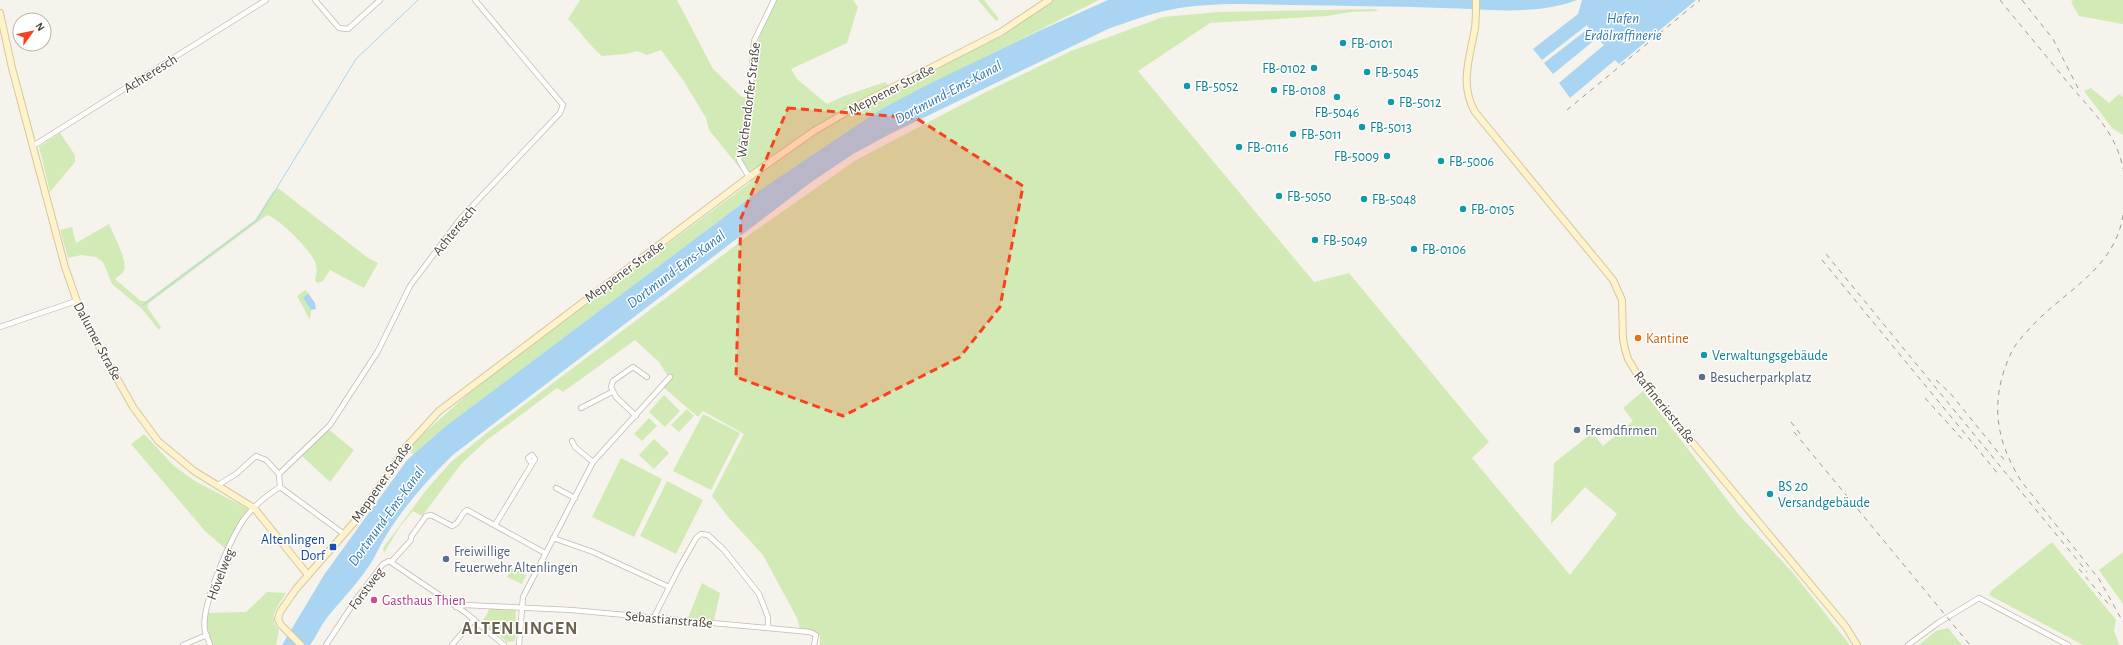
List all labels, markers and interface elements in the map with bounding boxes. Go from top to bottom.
water label: Hafen Erdölraffinerie [1584,11,1662,43]
north arrow [12,12,52,52]
text: N [33,21,47,33]
place label: FB-0101 [1351,37,1393,51]
marker: FB-0101 [1338,38,1348,48]
street label: Wachendorfer Straße [735,41,763,159]
street label: Achteresch [121,52,180,96]
water label: Dortmund-Ems-Kanal [892,58,1004,127]
street label: Meppener Straße [846,62,937,118]
place label: FB-0102 [1262,62,1306,76]
marker: FB-0102 [1309,63,1319,73]
place label: FB-5045 [1375,66,1419,80]
marker: FB-5045 [1362,67,1372,77]
place label: FB-5052 [1195,80,1238,94]
marker: FB-5052 [1182,81,1192,91]
place label: FB-0108 [1282,84,1326,98]
marker: FB-0108 [1269,85,1279,95]
marker: FB-5046 [1332,92,1342,102]
place label: FB-5012 [1399,96,1441,110]
marker: FB-5012 [1386,97,1396,107]
place label: FB-5046 [1315,106,1359,120]
place label: FB-5013 [1370,121,1412,135]
marker: FB-5013 [1357,122,1367,132]
place label: FB-5011 [1301,128,1342,142]
marker: FB-5011 [1288,129,1298,139]
place label: FB-0116 [1247,141,1289,155]
marker: FB-0116 [1234,142,1244,152]
place label: FB-5009 [1334,150,1379,164]
marker: FB-5009 [1382,151,1392,161]
place label: FB-5006 [1449,155,1494,169]
marker: FB-5006 [1436,156,1446,166]
place label: FB-5050 [1287,190,1331,204]
marker: FB-5050 [1274,191,1284,201]
place label: FB-5048 [1372,193,1417,207]
marker: FB-5048 [1359,194,1369,204]
street label: Achteresch [430,203,479,258]
place label: FB-0105 [1471,203,1514,217]
marker: FB-0105 [1458,204,1468,214]
water label: Dortmund-Ems-Kanal [624,228,728,311]
place label: FB-5049 [1323,234,1367,248]
marker: FB-5049 [1310,235,1320,245]
street label: Meppener Straße [582,238,667,305]
place label: FB-0106 [1422,243,1466,257]
marker: FB-0106 [1409,244,1419,254]
street label: Dalumer Straße [71,300,124,383]
place label: Kantine [1646,332,1689,346]
marker: Kantine [1633,333,1643,343]
place label: Verwaltungsgebäude [1712,349,1828,363]
marker: Verwaltungsgebäude [1699,350,1709,360]
street label: Raffineriestraße [1631,369,1698,446]
place label: Besucherparkplatz [1710,371,1812,385]
marker: Besucherparkplatz [1697,372,1707,382]
place label: Fremdfirmen [1585,424,1657,438]
marker: Fremdfirmen [1572,425,1582,435]
street label: Meppener Straße [349,440,415,525]
water label: Dortmund-Ems-Kanal [345,464,428,569]
place label: BS 20 Versandgebäude [1778,480,1870,510]
marker: BS 20 Versandgebäude [1765,489,1775,499]
place label: Altenlingen Dorf [261,533,326,563]
marker: Altenlingen Dorf [328,542,338,552]
place label: Freiwillige Feuerwehr Altenlingen [454,545,578,575]
street label: Hövelweg [205,546,237,602]
marker: Freiwillige Feuerwehr Altenlingen [441,554,451,564]
street label: Forstweg [347,565,387,612]
place label: Gasthaus Thien [382,594,466,608]
marker: Gasthaus Thien [369,595,379,605]
street label: Sebastianstraße [625,609,713,631]
district label: ALTENLINGEN [461,620,579,638]

